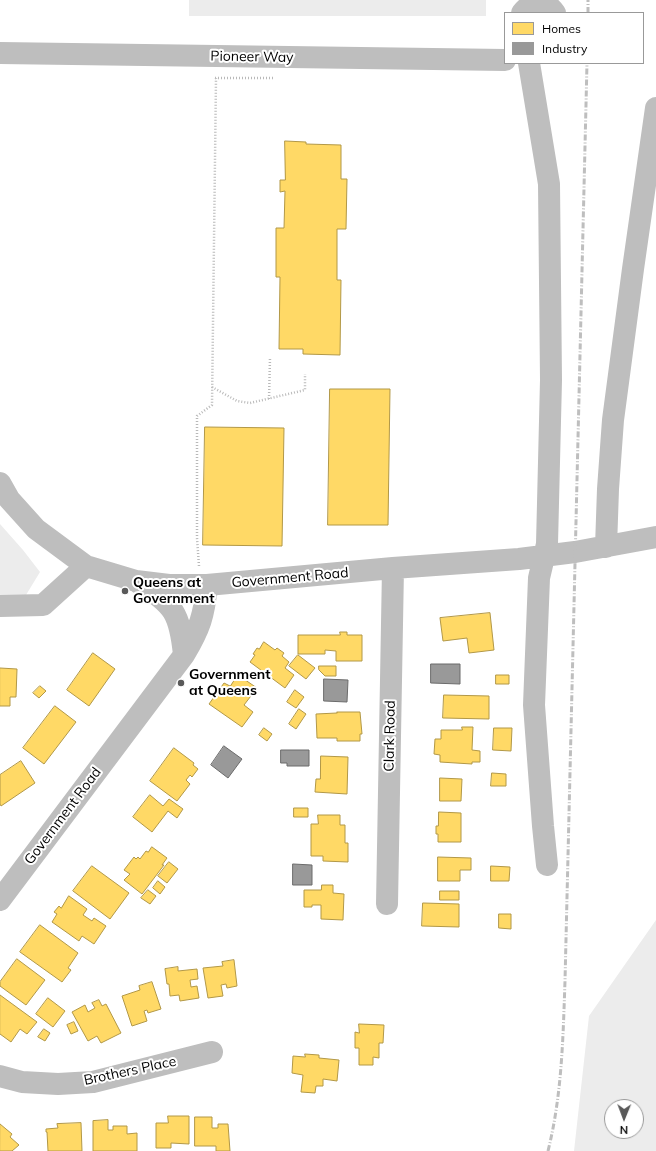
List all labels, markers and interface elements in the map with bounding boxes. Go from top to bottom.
legend [504,12,644,64]
text: Homes [542,21,581,36]
text: Industry [542,41,587,56]
street label: Pioneer Way [210,48,294,66]
street label: Government Road [231,565,349,591]
place label: Queens at Government [133,575,215,608]
marker: Queens at Government [120,586,130,596]
place label: Government at Queens [189,667,271,700]
marker: Government at Queens [176,678,186,688]
street label: Clark Road [381,700,399,772]
street label: Government Road [21,764,105,868]
street label: Brothers Place [82,1053,178,1089]
north arrow [604,1099,644,1139]
text: N [620,1123,628,1137]

